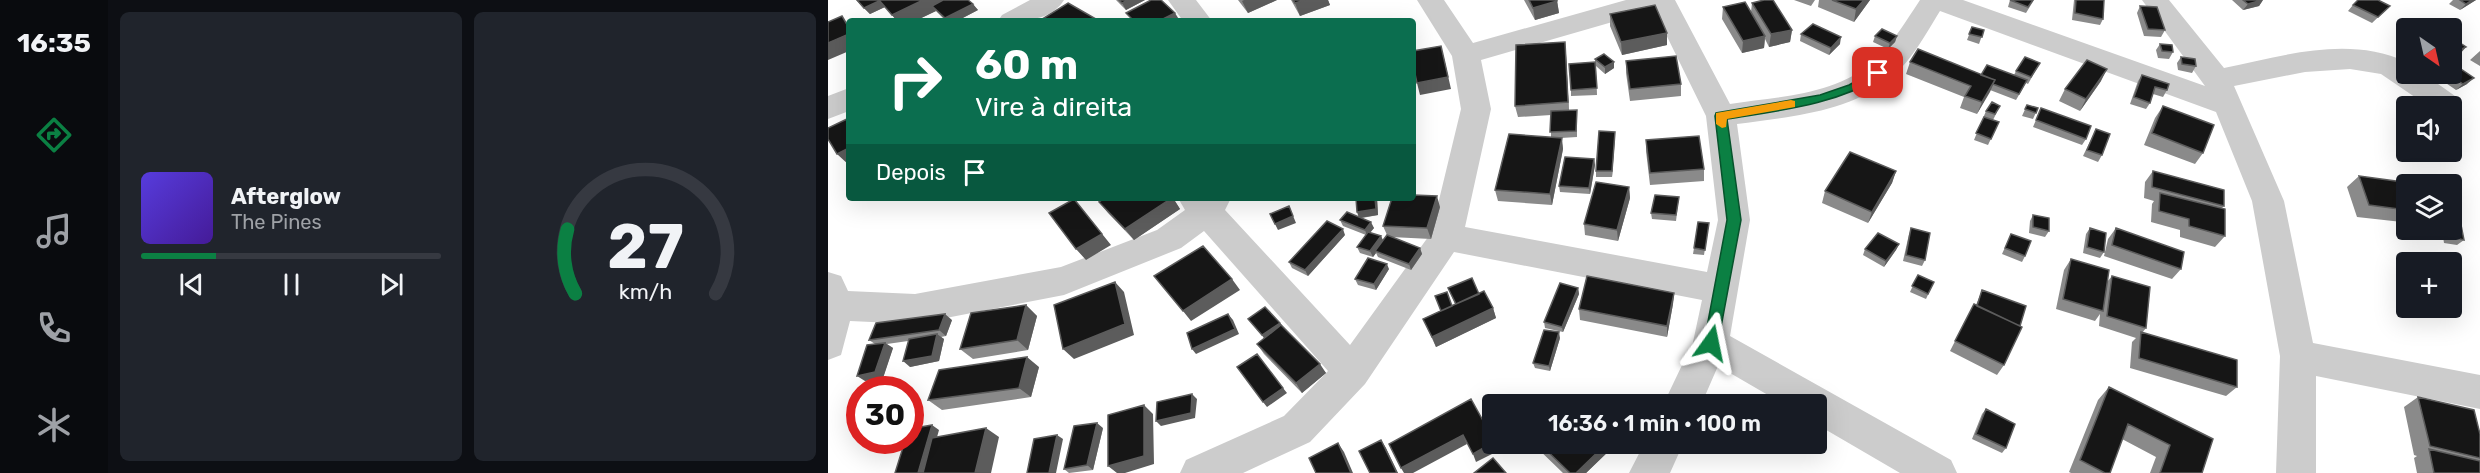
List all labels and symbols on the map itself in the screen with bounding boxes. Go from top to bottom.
north arrow [2396,18,2462,84]
pin [1852,47,1903,98]
position arrow [1679,311,1743,375]
speed limit sign: 30 [846,376,924,454]

